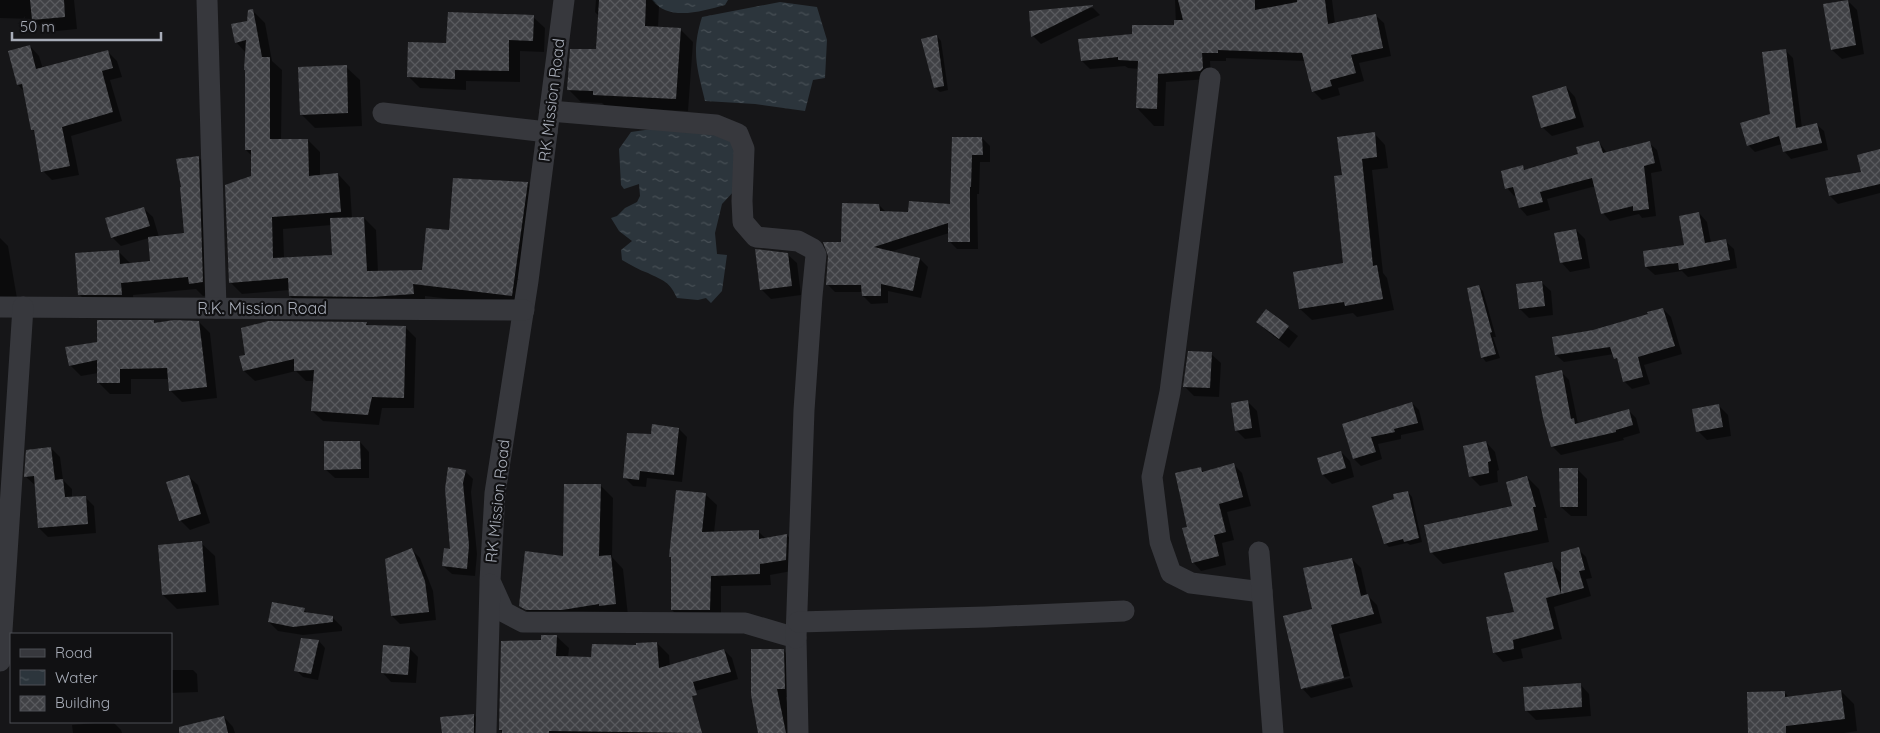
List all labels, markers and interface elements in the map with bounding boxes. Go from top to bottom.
scale bar [12,10,161,42]
text: 50 m [20,17,55,36]
street label: RK Mission Road [534,37,568,163]
street label: R.K. Mission Road [197,298,327,318]
street label: RK Mission Road [481,438,513,564]
legend [10,633,172,723]
text: Road [55,643,92,662]
text: Water [55,668,98,687]
text: Building [55,693,110,712]

